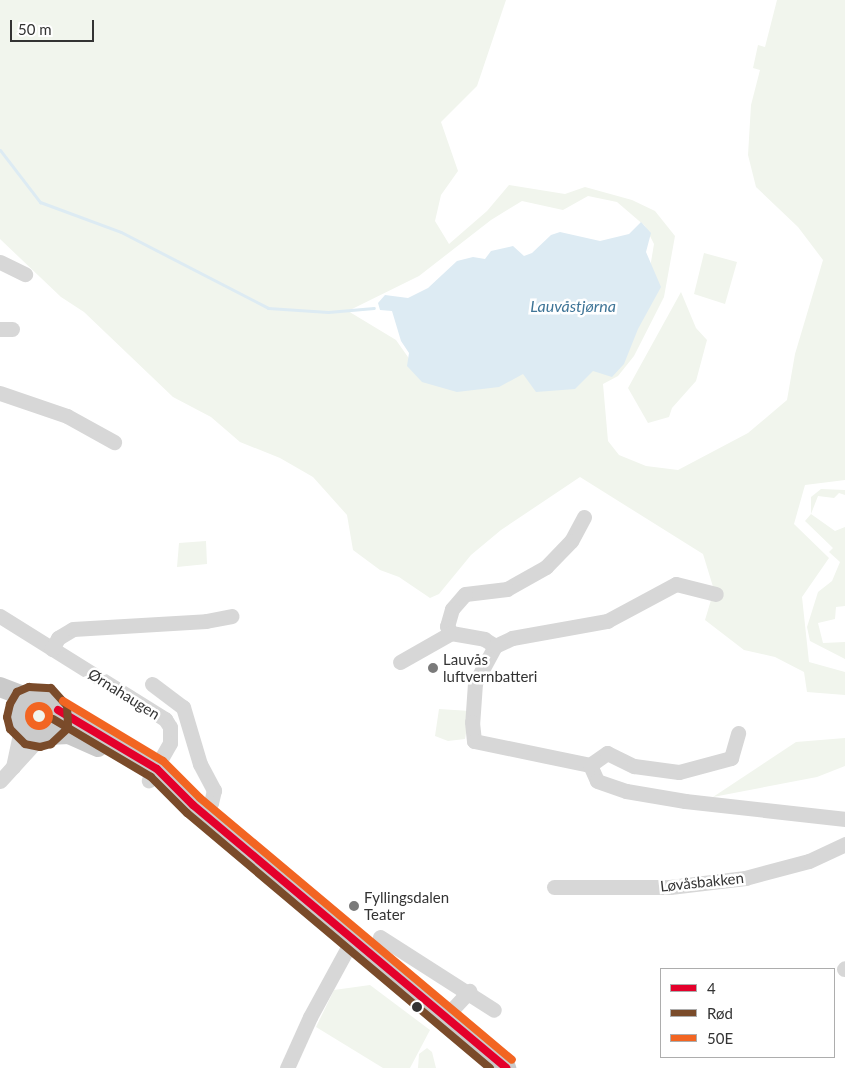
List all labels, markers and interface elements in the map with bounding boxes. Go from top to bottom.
scale bar [12,10,96,42]
text: 50 m [18,20,52,38]
water label: Lauvåstjørna [530,296,616,316]
place label: Lauvås luftvernbatteri [443,650,537,685]
marker: Lauvås luftvernbatteri [427,662,439,674]
street label: Ørnahaugen [85,665,163,723]
street label: Løvåsbakken [659,869,745,895]
place label: Fyllingsdalen Teater [364,888,449,923]
marker: Fyllingsdalen Teater [348,900,360,912]
legend [660,968,835,1058]
text: 4 [707,979,716,997]
unlabelled marker [412,1002,422,1012]
text: Rød [707,1004,733,1022]
text: 50E [707,1029,733,1047]

